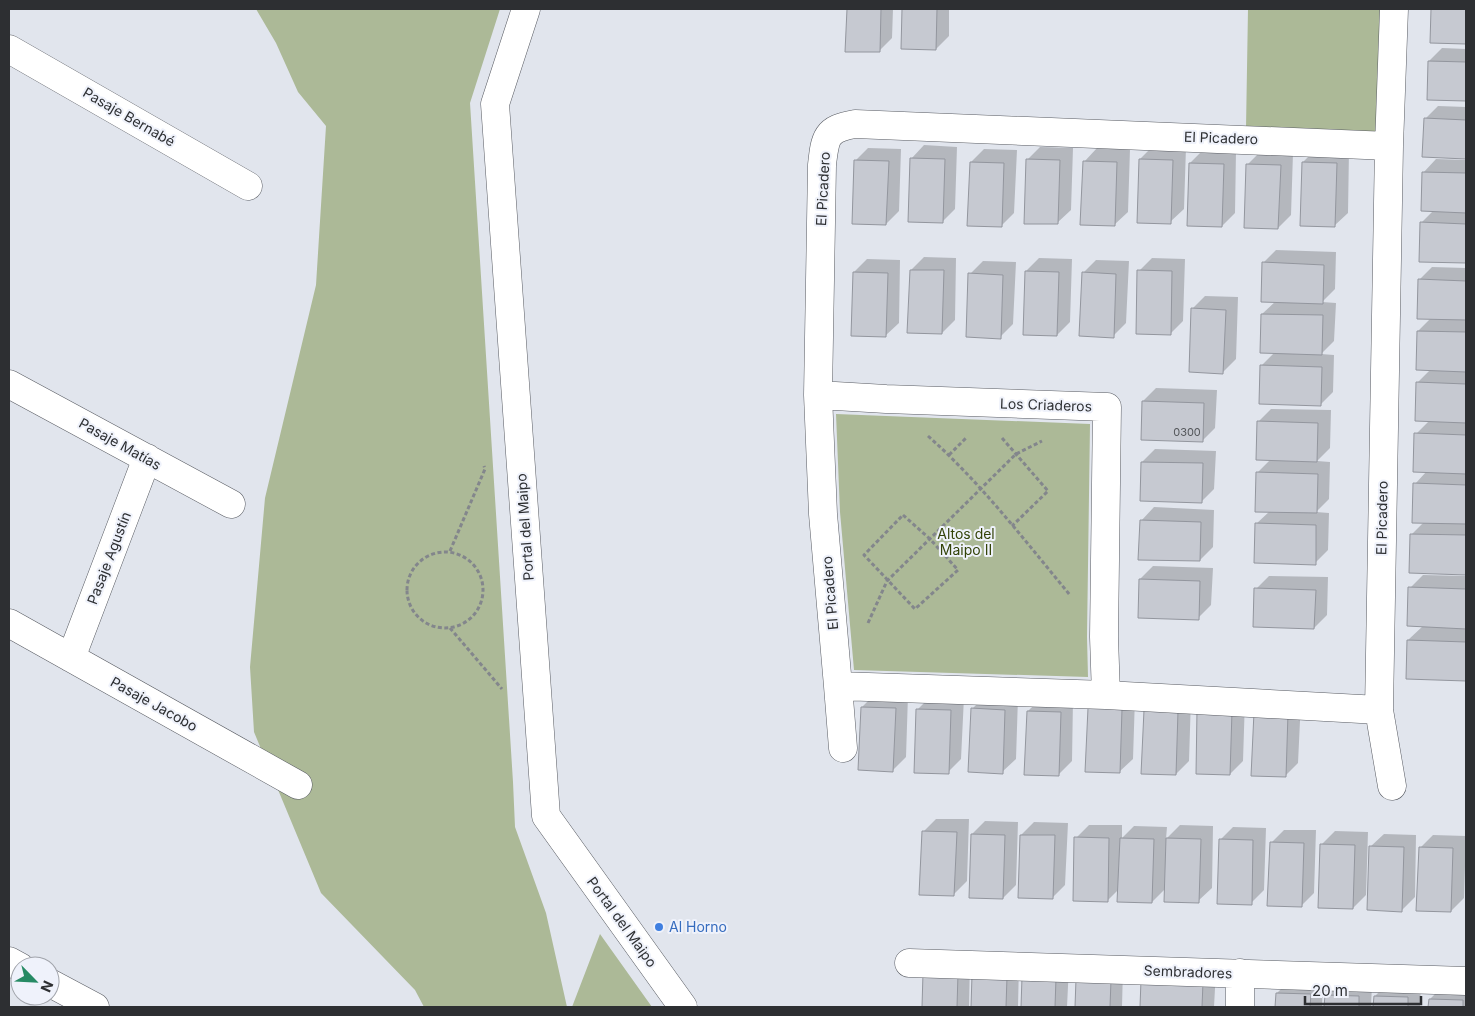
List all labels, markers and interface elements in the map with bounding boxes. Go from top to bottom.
street label: Pasaje Bernabé [80,83,178,150]
street label: El Picadero [1184,128,1258,147]
street label: El Picadero [812,151,833,226]
street label: Los Criaderos [1000,394,1092,415]
street label: Pasaje Matías [76,414,164,473]
house number: 0300 [1173,425,1201,439]
street label: Portal del Maipo [512,473,537,581]
street label: El Picadero [1372,481,1391,555]
street label: Pasaje Agustín [83,509,134,606]
park label: Altos del Maipo II [937,525,995,558]
street label: El Picadero [818,555,841,631]
street label: Pasaje Jacobo [108,673,201,734]
street label: Portal del Maipo [584,873,661,970]
place label: Al Horno [669,918,727,935]
marker: Al Horno [653,921,665,933]
north arrow [10,956,60,1006]
street label: Sembradores [1143,961,1233,982]
scale bar [1305,974,1421,1006]
text: N [37,978,57,995]
text: 20 m [1312,981,1348,1000]

